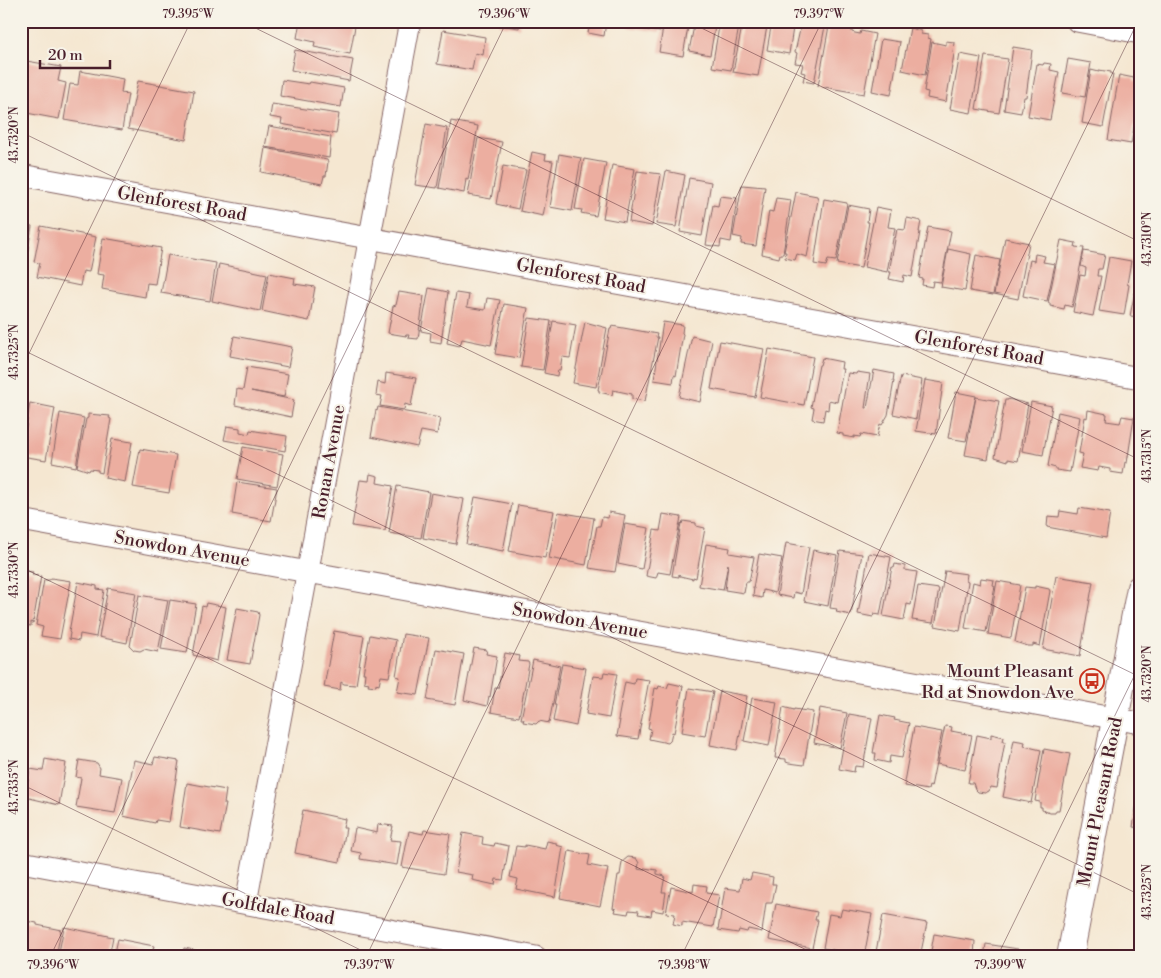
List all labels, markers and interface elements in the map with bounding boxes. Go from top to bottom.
text: 79.395°W [162,7,215,22]
text: 79.396°W [478,7,531,22]
text: 79.397°W [793,7,846,22]
scale bar [40,38,110,70]
text: 20 m [48,46,83,65]
text: 43.7320°N [7,106,22,164]
street label: Glenforest Road [115,181,249,227]
text: 43.7310°N [1140,212,1155,266]
street label: Glenforest Road [514,253,648,299]
text: 43.7325°N [7,324,22,380]
street label: Glenforest Road [912,325,1046,371]
street label: Ronan Avenue [308,403,350,521]
text: 43.7315°N [1140,429,1155,483]
street label: Snowdon Avenue [112,526,252,572]
text: 43.7330°N [7,541,22,598]
street label: Snowdon Avenue [510,598,650,644]
text: 43.7320°N [1140,645,1155,703]
place label: Mount Pleasant Rd at Snowdon Ave [921,660,1075,704]
bus stop icon: Mount Pleasant Rd at Snowdon Ave [1079,668,1105,694]
street label: Mount Pleasant Road [1072,714,1128,889]
text: 43.7335°N [7,759,22,815]
text: 43.7325°N [1140,864,1155,920]
street label: Golfdale Road [220,888,337,930]
text: 79.396°W [27,958,80,973]
text: 79.397°W [343,958,396,973]
text: 79.398°W [658,958,711,973]
text: 79.399°W [974,958,1027,973]

